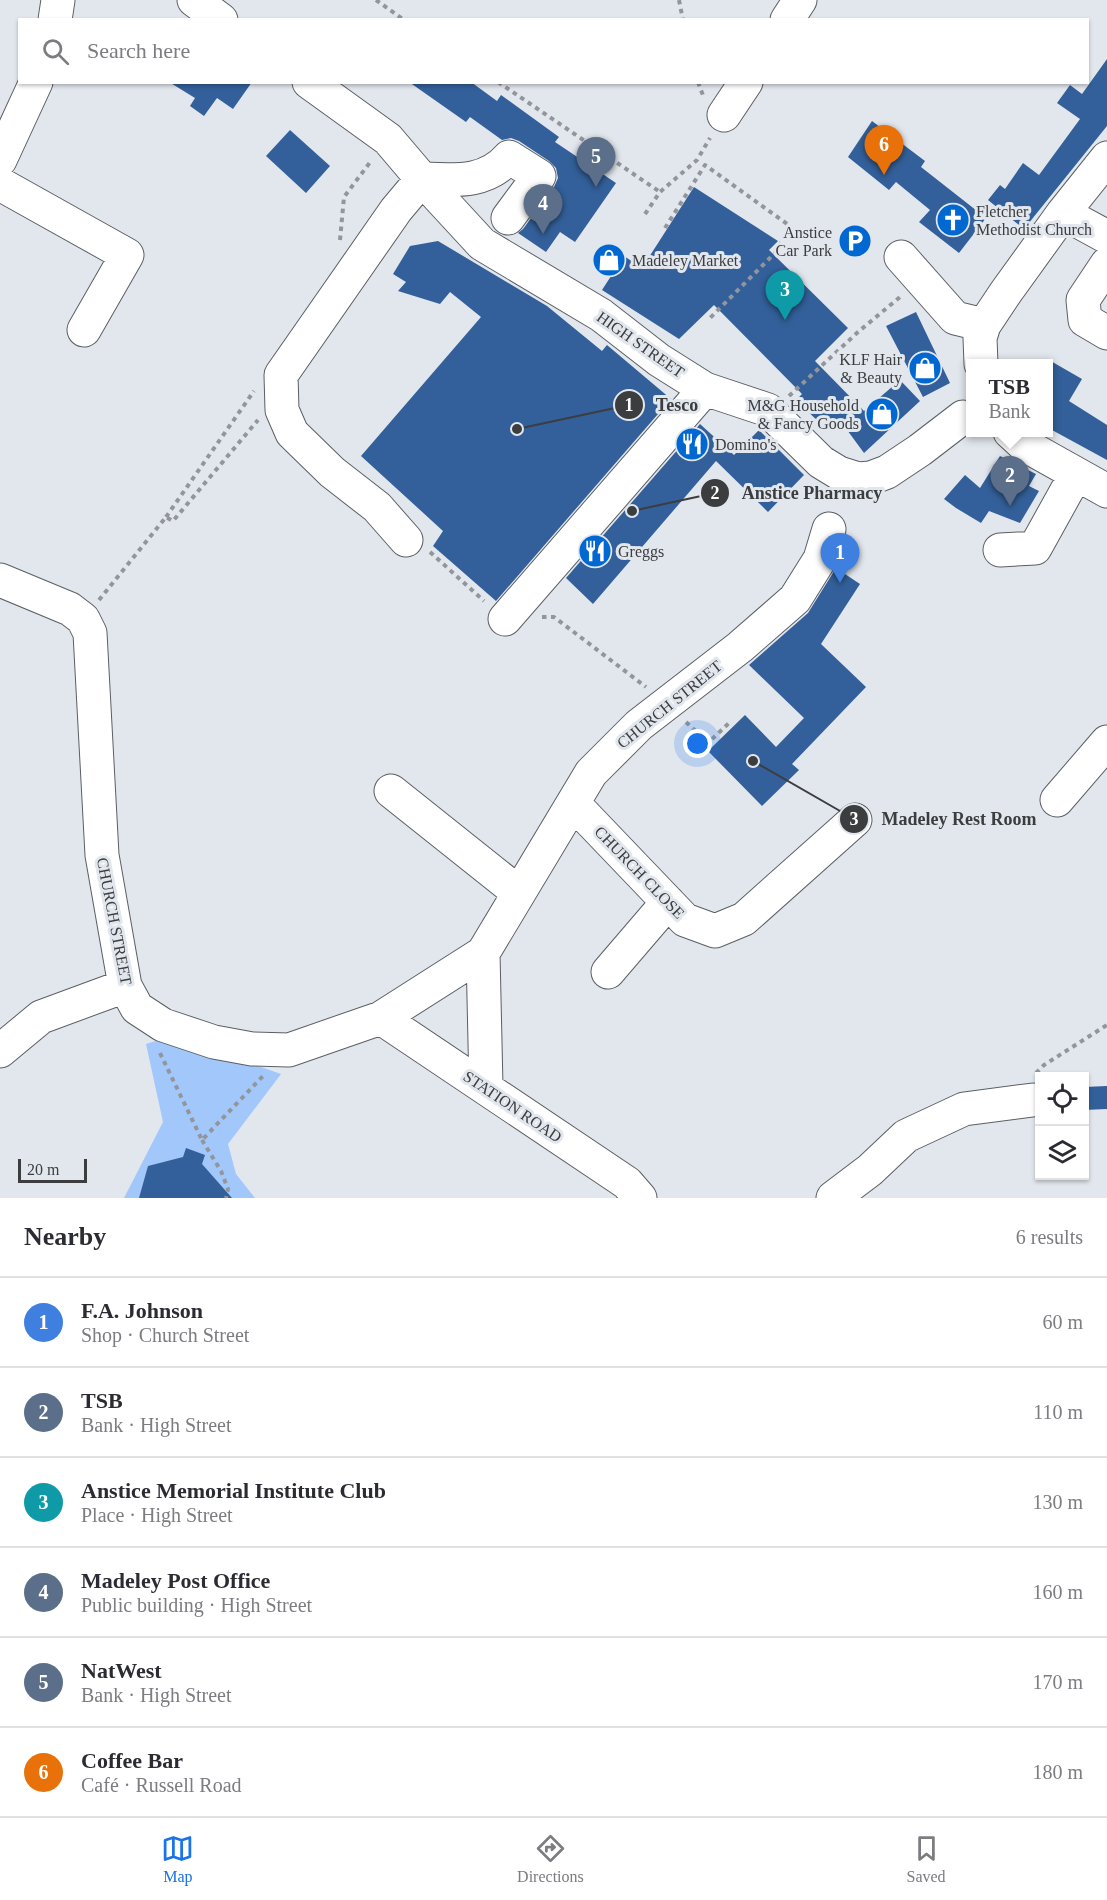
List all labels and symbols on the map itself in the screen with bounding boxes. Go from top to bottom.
pin: 6 [864,126,904,175]
pin: 5 [576,138,616,187]
pin: 4 [524,184,562,234]
church icon: Fletcher Methodist Church [935,202,971,238]
place label: Fletcher Methodist Church [976,203,1092,238]
parking icon: Anstice Car Park [837,223,873,259]
place label: Anstice Car Park [776,224,832,259]
shop icon: Madeley Market [591,242,627,278]
place label: Madeley Market [632,252,739,270]
pin: 3 [766,270,804,320]
street label: HIGH STREET [594,308,688,381]
shop icon: KLF Hair & Beauty [907,350,943,386]
place label: KLF Hair & Beauty [839,351,903,387]
callout: Tesco [614,387,710,423]
text: 1 [625,395,634,415]
text: Tesco [656,395,698,415]
shop icon: M&G Household & Fancy Goods [864,396,900,432]
place label: M&G Household & Fancy Goods [747,397,859,433]
restaurant icon: Domino's [674,426,710,462]
place label: Domino's [715,436,777,453]
pin: 2 [990,456,1030,506]
callout: Anstice Pharmacy [700,475,894,511]
text: 2 [711,483,720,503]
text: Anstice Pharmacy [742,483,882,503]
restaurant icon: Greggs [577,533,613,569]
pin: 1 [820,534,860,583]
place label: Greggs [618,543,664,561]
street label: CHURCH STREET [614,657,725,752]
your location [683,729,712,758]
callout: Madeley Rest Room [839,801,1048,837]
text: 3 [850,809,859,829]
text: Madeley Rest Room [882,809,1036,829]
street label: CHURCH CLOSE [591,823,688,922]
street label: CHURCH STREET [94,856,135,986]
street label: STATION ROAD [460,1067,565,1146]
scale bar [18,1156,87,1184]

